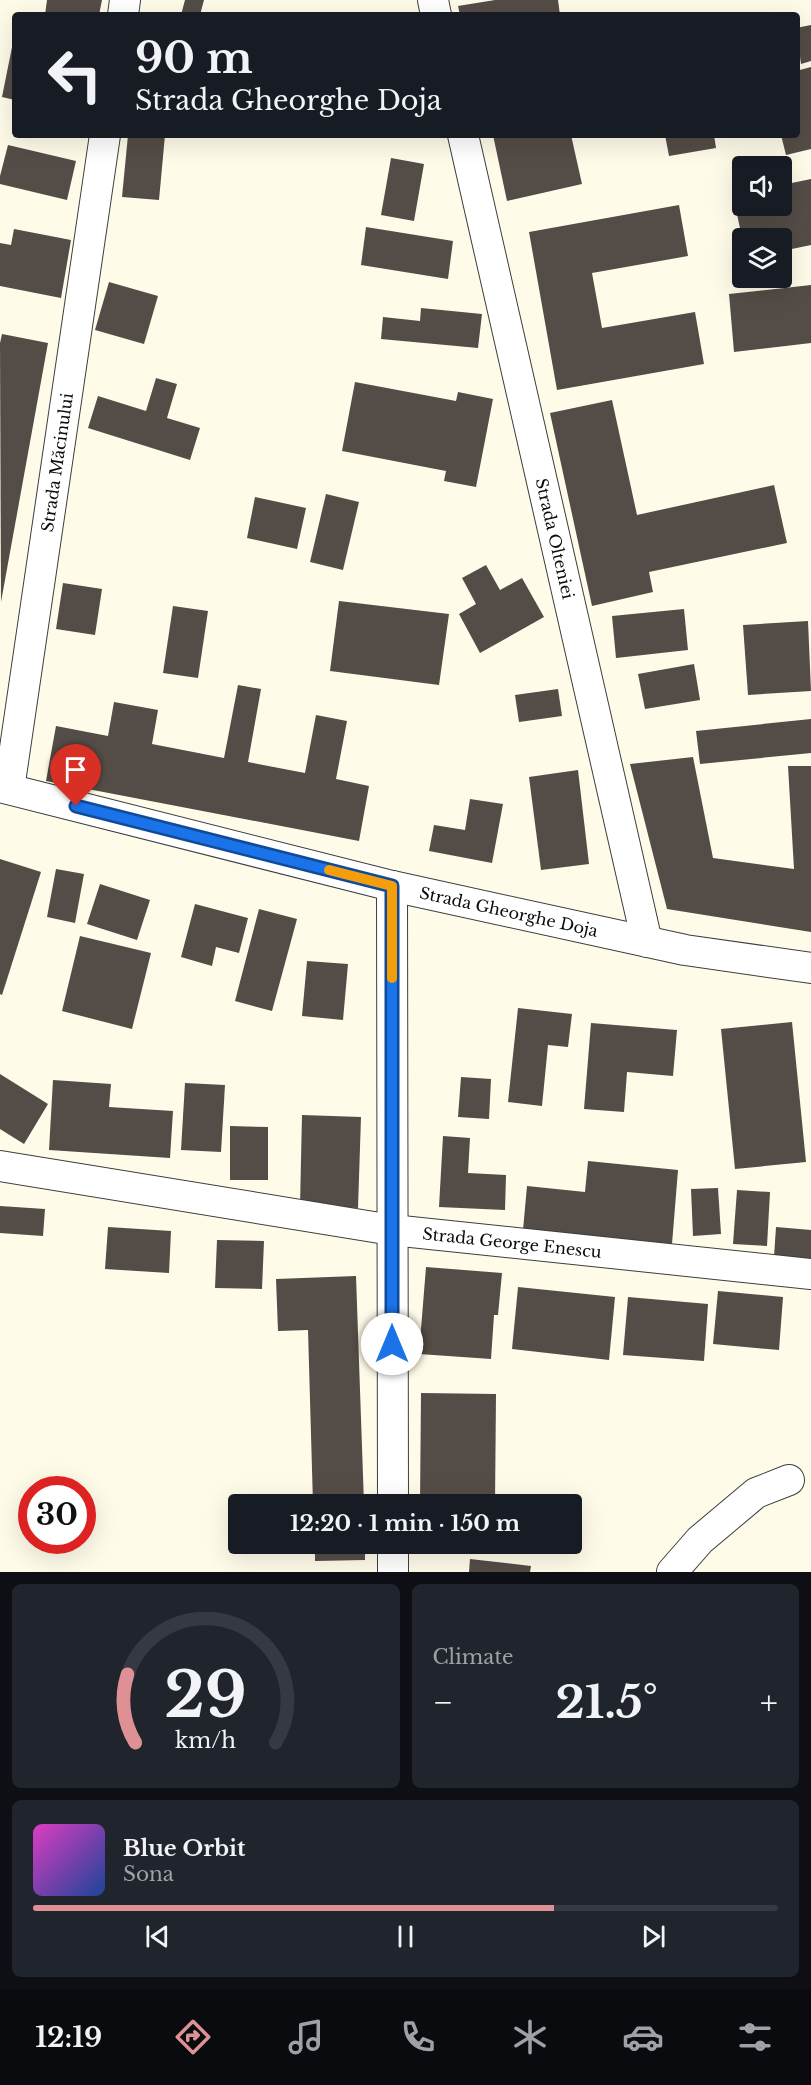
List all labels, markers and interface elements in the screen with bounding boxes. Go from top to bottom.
text: 90 m [135,32,253,84]
icon: left [36,36,114,114]
text: Strada Gheorghe Doja [135,84,442,117]
map controls [732,156,792,288]
button: sound [732,156,792,216]
button: layers [732,228,792,288]
street label: Strada Măcinului [37,391,77,533]
street label: Strada Olteniei [532,476,579,602]
pin [50,744,101,806]
icon: arrive [59,753,92,786]
street label: Strada Gheorghe Doja [418,882,600,941]
street label: Strada George Enescu [422,1223,603,1262]
position arrow [360,1312,424,1376]
speed limit sign: 30 [18,1476,96,1554]
text: 12:20 · 1 min · 150 m [290,1510,520,1537]
text: Climate [433,1645,513,1669]
text: 29 [164,1656,247,1734]
text: 21.5° [555,1674,658,1730]
text: − [433,1682,453,1723]
text: + [760,1682,778,1723]
text: km/h [175,1727,236,1754]
text: Blue Orbit [123,1835,245,1862]
text: Sona [123,1862,174,1886]
icon: previous [141,1920,174,1953]
icon: pause [389,1920,422,1953]
icon: next [637,1920,670,1953]
icon: directions [172,2016,214,2058]
icon: music [285,2016,327,2058]
icon: phone [397,2016,439,2058]
icon: climate [509,2016,551,2058]
icon: car [622,2016,664,2058]
icon: filters [734,2016,776,2058]
text: 12:19 [35,2021,102,2054]

